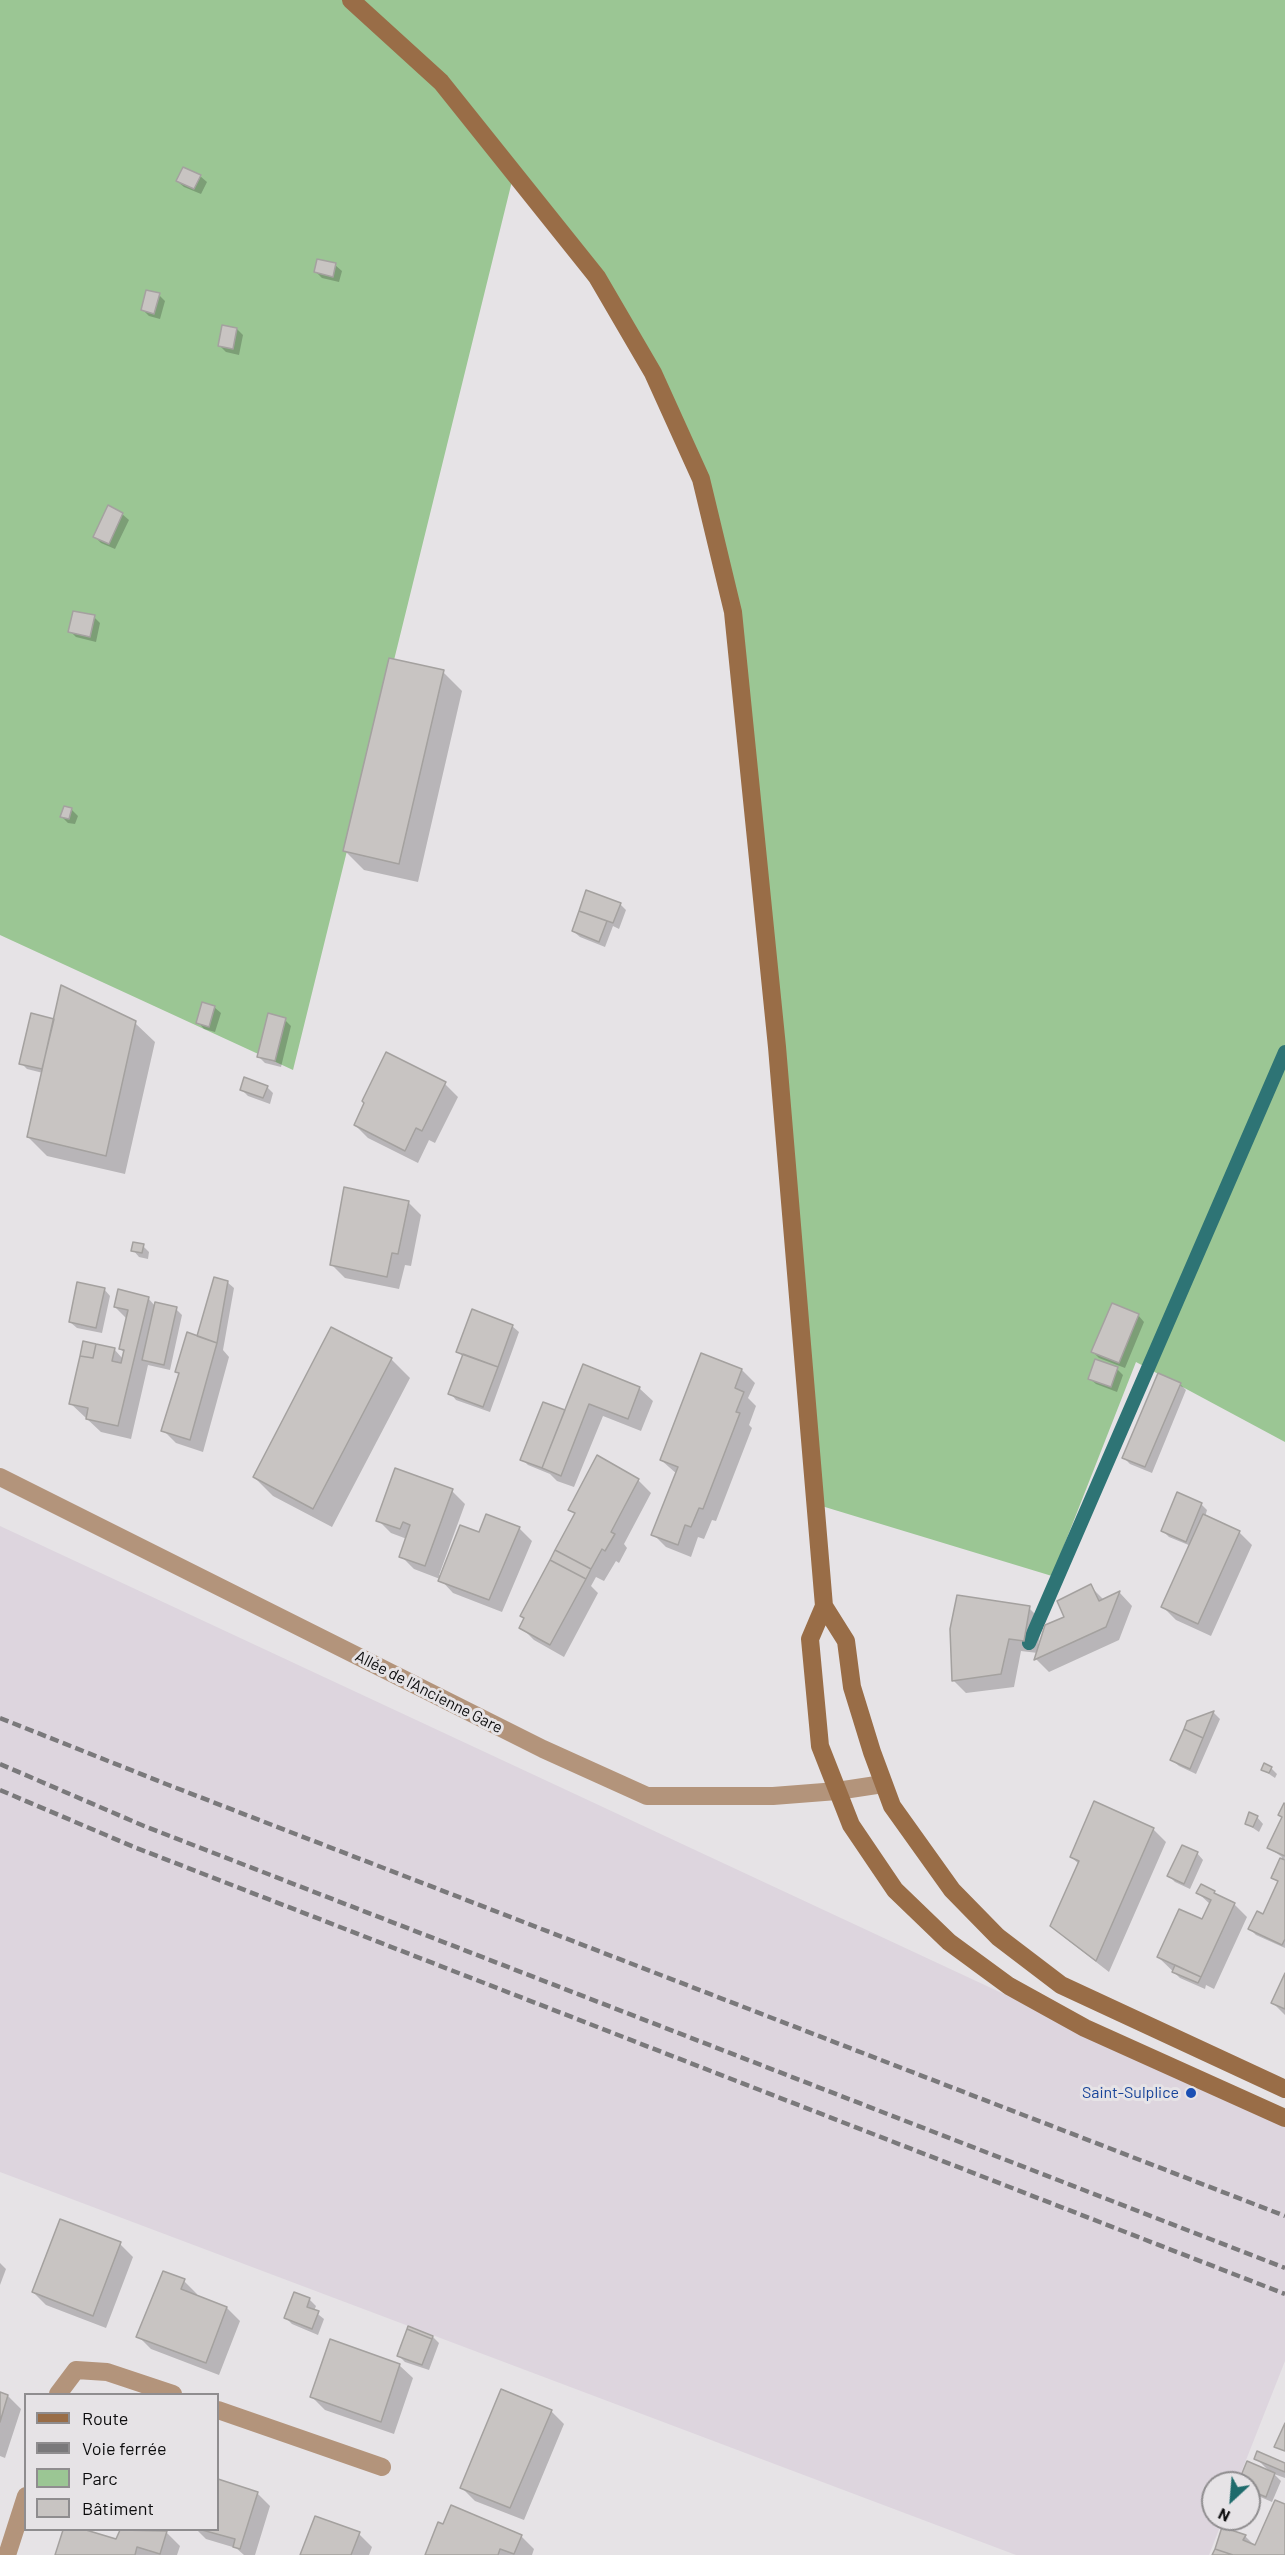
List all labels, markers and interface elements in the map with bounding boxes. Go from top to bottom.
street label: Allée de l'Ancienne Gare [352,1646,506,1738]
place label: Saint-Sulplice [1082,2083,1179,2103]
marker: Saint-Sulplice [1184,2086,1198,2100]
legend [24,2393,219,2531]
text: Route [82,2407,128,2429]
text: Voie ferrée [82,2437,167,2459]
text: Parc [82,2467,118,2489]
north arrow [1201,2471,1261,2531]
text: Bâtiment [82,2497,154,2519]
text: N [1215,2505,1233,2527]

